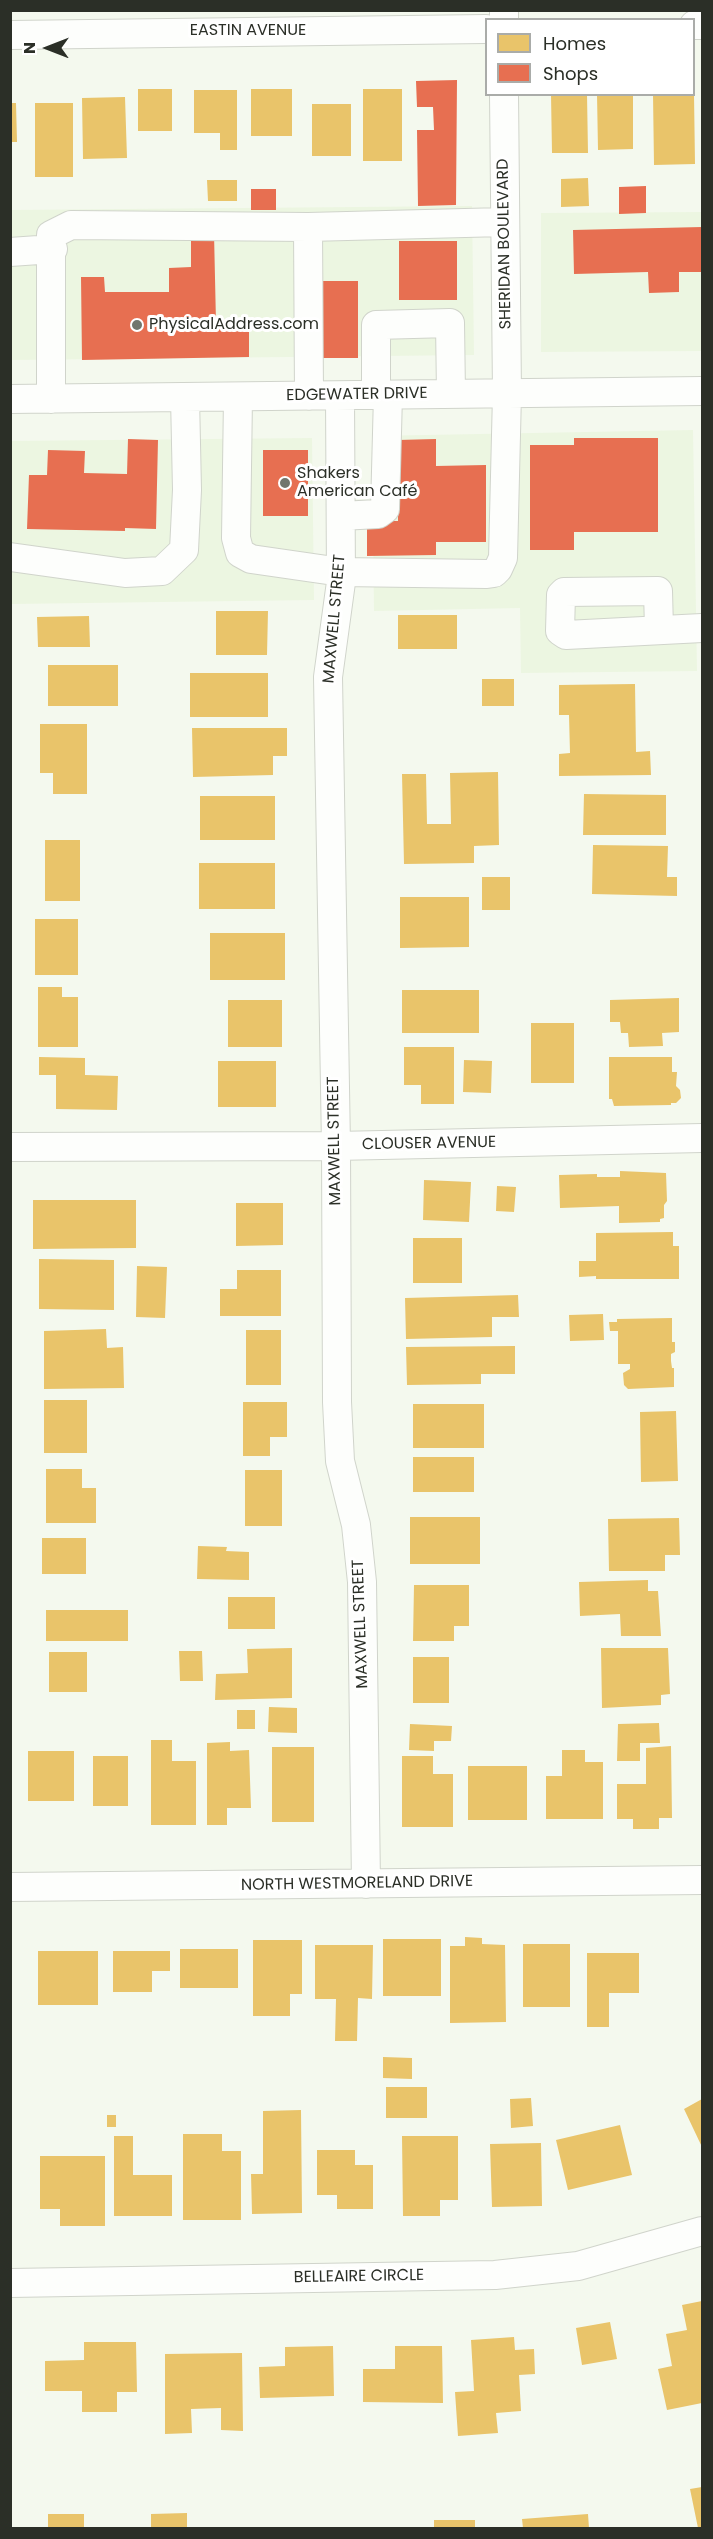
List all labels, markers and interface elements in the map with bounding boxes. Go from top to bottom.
north arrow [18,18,78,78]
legend [485,18,695,96]
street label: EASTIN AVENUE [190,21,306,41]
text: Homes [543,31,606,56]
text: N [18,42,41,54]
text: Shops [543,61,598,86]
street label: SHERIDAN BOULEVARD [494,158,516,330]
place label: PhysicalAddress.com [149,315,319,335]
marker: PhysicalAddress.com [130,318,144,332]
street label: EDGEWATER DRIVE [286,384,428,406]
place label: Shakers American Café [297,464,417,502]
marker: Shakers American Café [278,476,292,490]
street label: MAXWELL STREET [320,554,350,684]
street label: MAXWELL STREET [324,1076,346,1206]
street label: CLOUSER AVENUE [362,1133,496,1155]
street label: MAXWELL STREET [349,1559,373,1689]
street label: NORTH WESTMORELAND DRIVE [241,1872,473,1896]
street label: BELLEAIRE CIRCLE [294,2266,424,2288]

